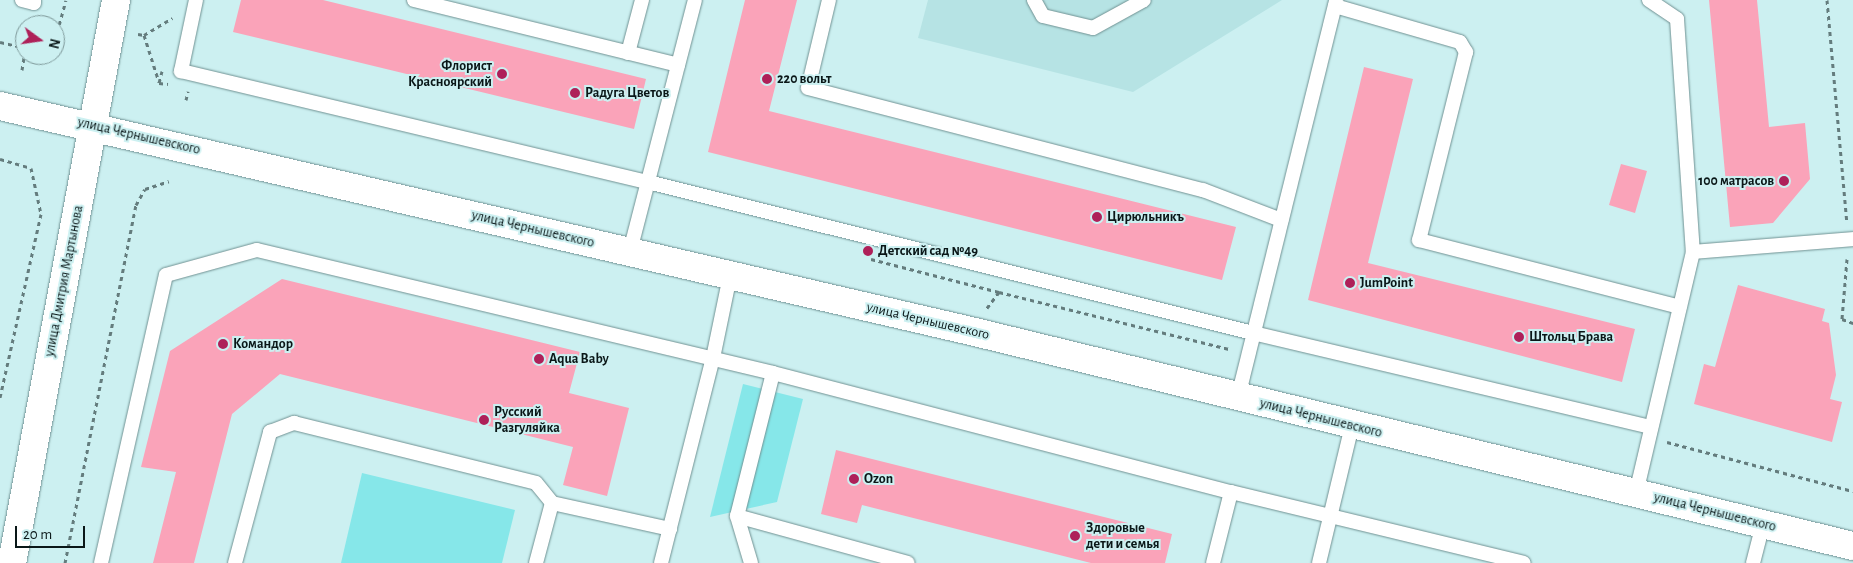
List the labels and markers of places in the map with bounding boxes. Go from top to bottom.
place label: Флорист Красноярский [408,58,492,90]
marker: Флорист Красноярский [496,68,508,80]
place label: 220 вольт [777,71,831,87]
marker: 220 вольт [761,73,773,85]
place label: Радуга Цветов [585,85,669,101]
marker: Радуга Цветов [569,87,581,99]
place label: 100 матрасов [1698,173,1774,189]
marker: 100 матрасов [1778,175,1790,187]
place label: Цирюльникъ [1107,209,1184,225]
marker: Цирюльникъ [1091,211,1103,223]
place label: Детский сад №49 [878,243,978,259]
marker: Детский сад №49 [862,245,874,257]
place label: JumPoint [1360,275,1413,291]
marker: JumPoint [1344,277,1356,289]
place label: Штольц Брава [1529,329,1613,345]
marker: Штольц Брава [1513,331,1525,343]
place label: Командор [233,336,293,352]
marker: Командор [217,338,229,350]
place label: Aqua Baby [549,351,609,367]
marker: Aqua Baby [533,353,545,365]
place label: Русский Разгуляйка [494,404,560,437]
marker: Русский Разгуляйка [478,414,490,426]
place label: Ozon [864,471,893,487]
marker: Ozon [848,473,860,485]
place label: Здоровые дети и семья [1086,520,1159,552]
marker: Здоровые дети и семья [1068,529,1082,543]

